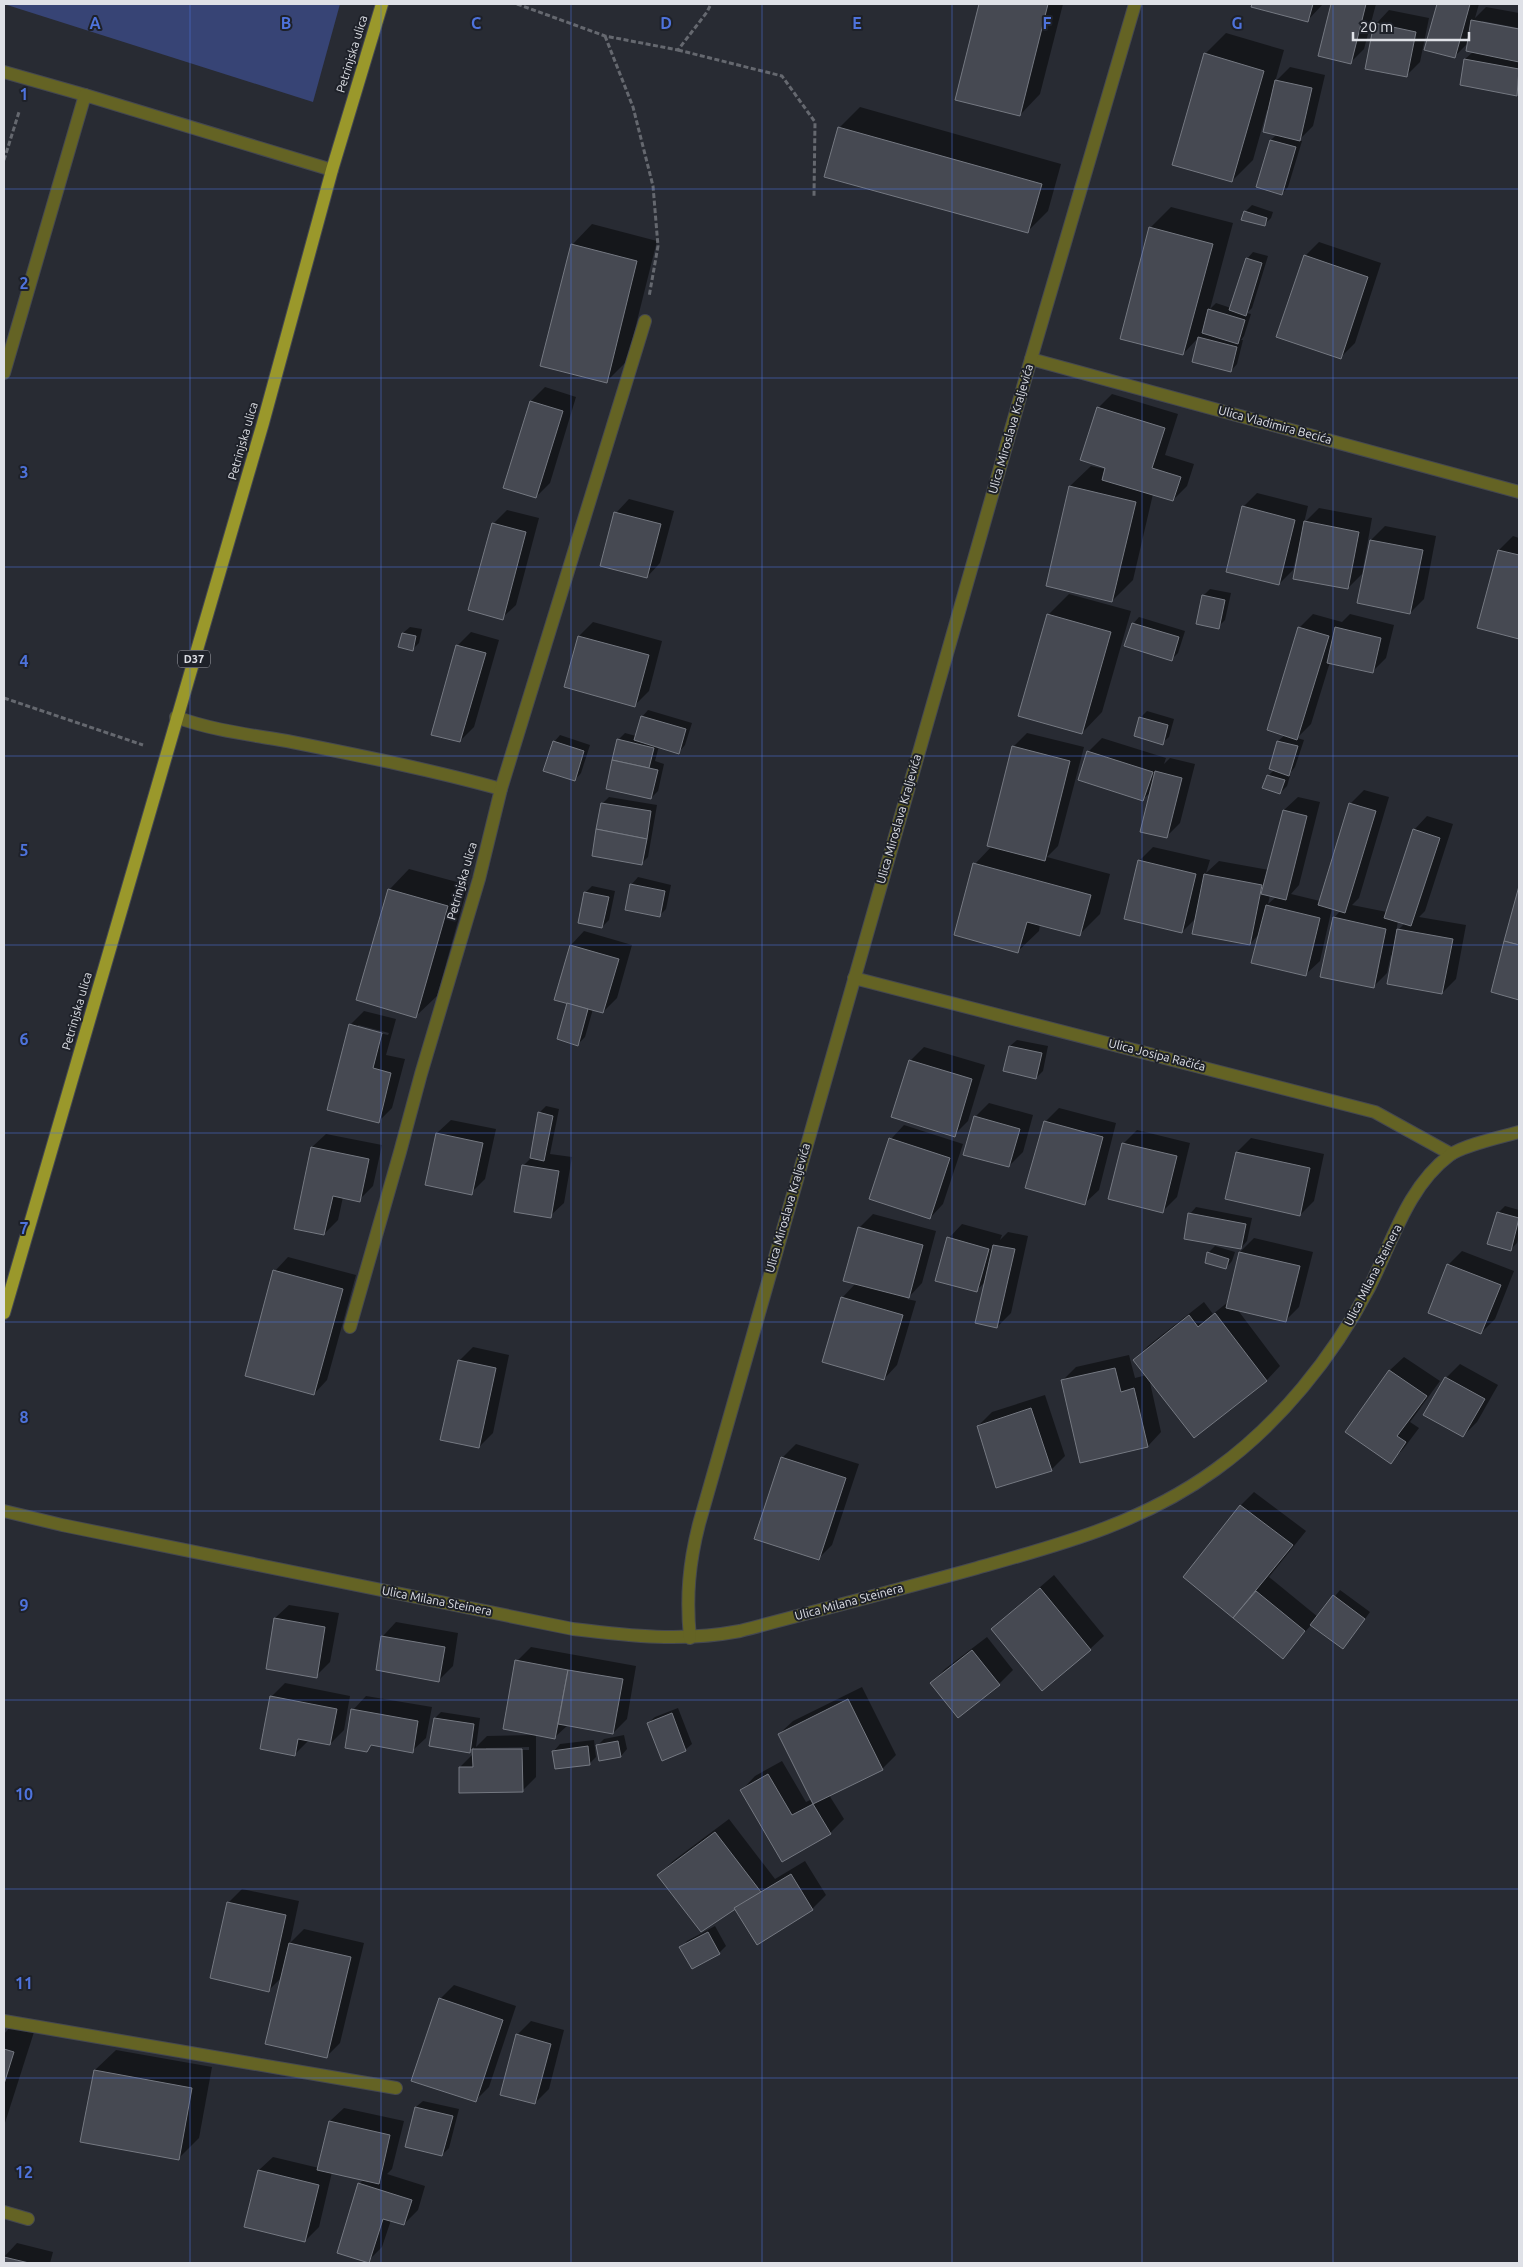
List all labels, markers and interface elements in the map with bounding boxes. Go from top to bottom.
scale bar [1353,10,1469,42]
text: A [89,14,101,32]
text: B [281,14,291,32]
street label: Petrinjska ulica [334,14,369,94]
text: C [471,14,481,32]
text: D [660,14,672,32]
text: E [852,14,862,32]
text: F [1043,14,1052,32]
text: G [1231,14,1243,32]
text: 20 m [1360,18,1393,35]
text: 1 [19,85,29,103]
text: 2 [19,274,29,292]
street label: Ulica Miroslava Kraljevića [986,363,1035,495]
street label: Petrinjska ulica [225,400,260,481]
street label: Ulica Vladimira Becića [1217,403,1333,446]
text: 3 [19,463,29,481]
road number: D37 [178,651,210,668]
text: 4 [19,652,29,670]
street label: Ulica Miroslava Kraljevića [874,753,923,885]
street label: Petrinjska ulica [444,840,479,921]
text: 5 [19,841,29,859]
street label: Petrinjska ulica [59,970,94,1051]
text: 6 [19,1030,29,1048]
street label: Ulica Josipa Račića [1107,1036,1207,1073]
street label: Ulica Miroslava Kraljevića [763,1142,812,1274]
text: 7 [19,1219,29,1237]
street label: Ulica Milana Steinera [1341,1222,1404,1328]
text: 8 [19,1408,29,1426]
street label: Ulica Milana Steinera [793,1581,905,1622]
street label: Ulica Milana Steinera [381,1583,493,1618]
text: 9 [19,1596,29,1614]
text: 10 [15,1785,33,1803]
text: 11 [15,1974,33,1992]
text: 12 [15,2163,33,2181]

